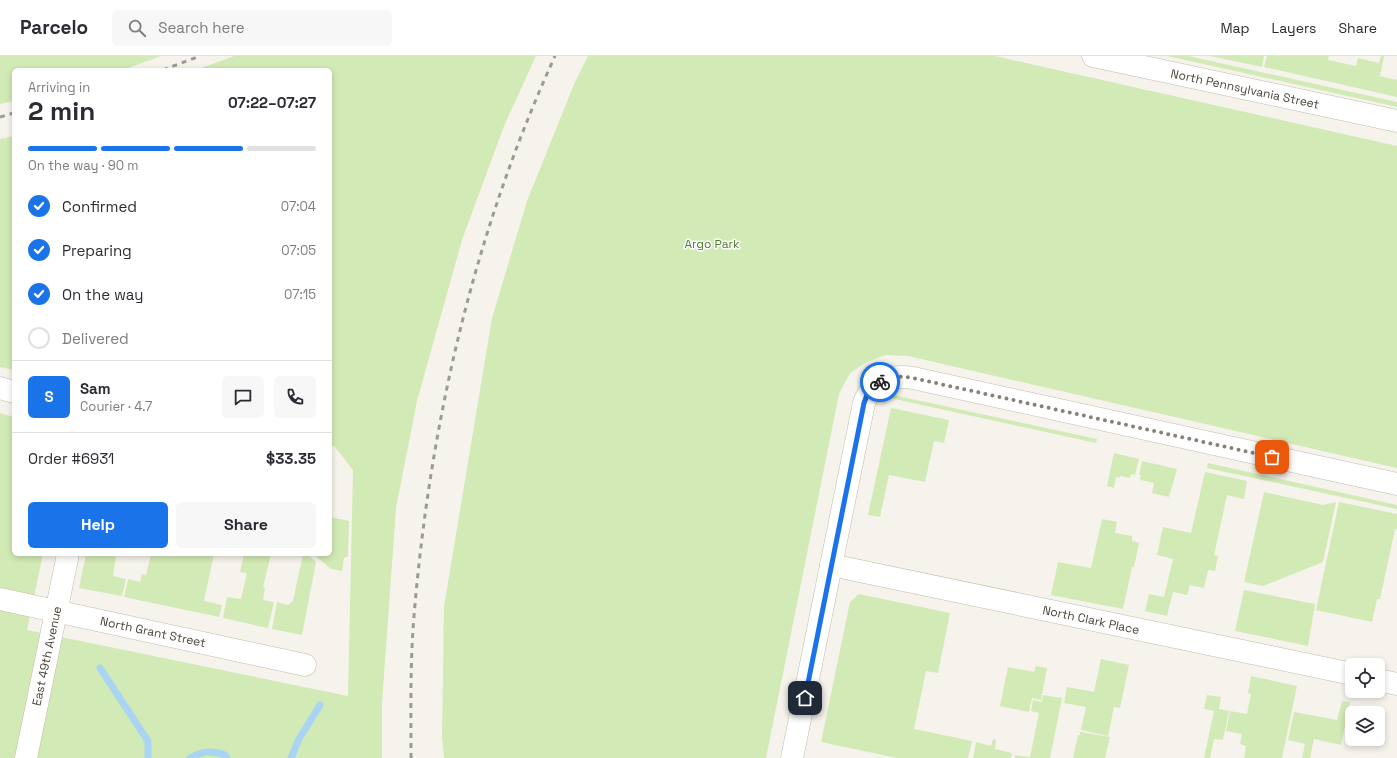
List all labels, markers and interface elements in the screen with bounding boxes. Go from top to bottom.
search box [112,10,392,46]
text: Parcelo [20,15,88,40]
icon: search [126,17,148,39]
text: Search here [158,18,245,37]
text: Map [1220,19,1250,37]
text: Layers [1272,19,1316,37]
text: Share [1338,19,1377,37]
street label: North Pennsylvania Street [1169,65,1321,113]
text: Arriving in [28,79,90,96]
text: 07:22–07:27 [228,93,316,112]
text: 2 min [28,94,95,128]
text: On the way · 90 m [28,157,139,174]
icon: check [28,195,50,217]
text: Confirmed [62,197,137,216]
text: 07:04 [281,198,316,215]
park label: Argo Park [684,236,740,252]
icon: check [28,239,50,261]
text: Preparing [62,241,132,260]
text: 07:05 [281,242,316,259]
icon: check [28,283,50,305]
text: On the way [62,285,143,304]
text: 07:15 [284,286,316,303]
text: Delivered [62,329,129,348]
courier [860,362,900,402]
icon: bike [869,371,891,393]
button: chat [222,376,264,418]
button: phone [274,376,316,418]
text: Sam [80,379,111,398]
text: S [44,387,54,406]
text: Courier · 4.7 [80,398,152,415]
pin [1255,440,1289,474]
icon: bag [1261,446,1283,468]
text: Order #6931 [28,449,114,468]
text: $33.35 [266,449,316,468]
button: Help [28,502,168,548]
button: Share [176,502,316,548]
street label: North Clark Place [1041,602,1141,638]
street label: East 49th Avenue [29,605,65,707]
street label: North Grant Street [99,613,207,651]
map controls [1345,658,1385,746]
button: locate [1345,658,1385,698]
pin [788,681,822,715]
icon: home [794,687,816,709]
button: layers [1345,706,1385,746]

